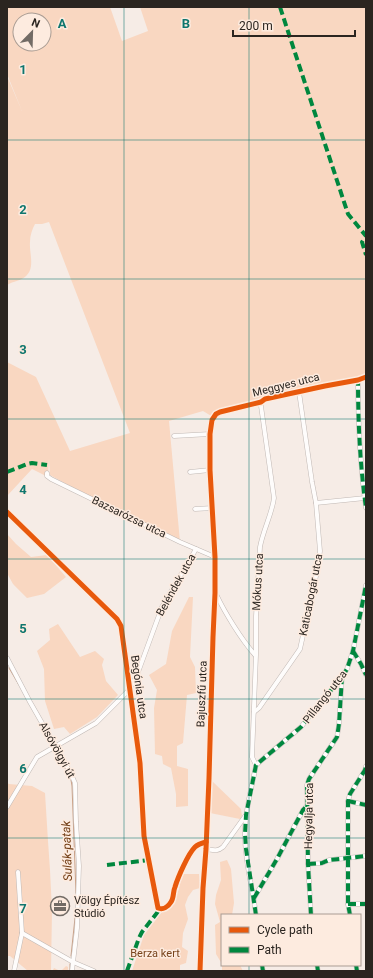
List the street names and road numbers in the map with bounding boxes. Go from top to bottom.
street label: Meggyes utca [251,370,321,400]
street label: Bazsarózsa utca [90,493,168,541]
street label: Beléndek utca [154,552,198,618]
street label: Mókus utca [250,553,266,611]
street label: Katicabogár utca [297,553,325,637]
street label: Begónia utca [128,654,150,720]
street label: Bajuszfű utca [194,660,210,728]
street label: Pillangó utca [300,668,350,726]
street label: Alsóvölgyi út [36,720,78,781]
street label: Hegyalja utca [302,783,316,849]

